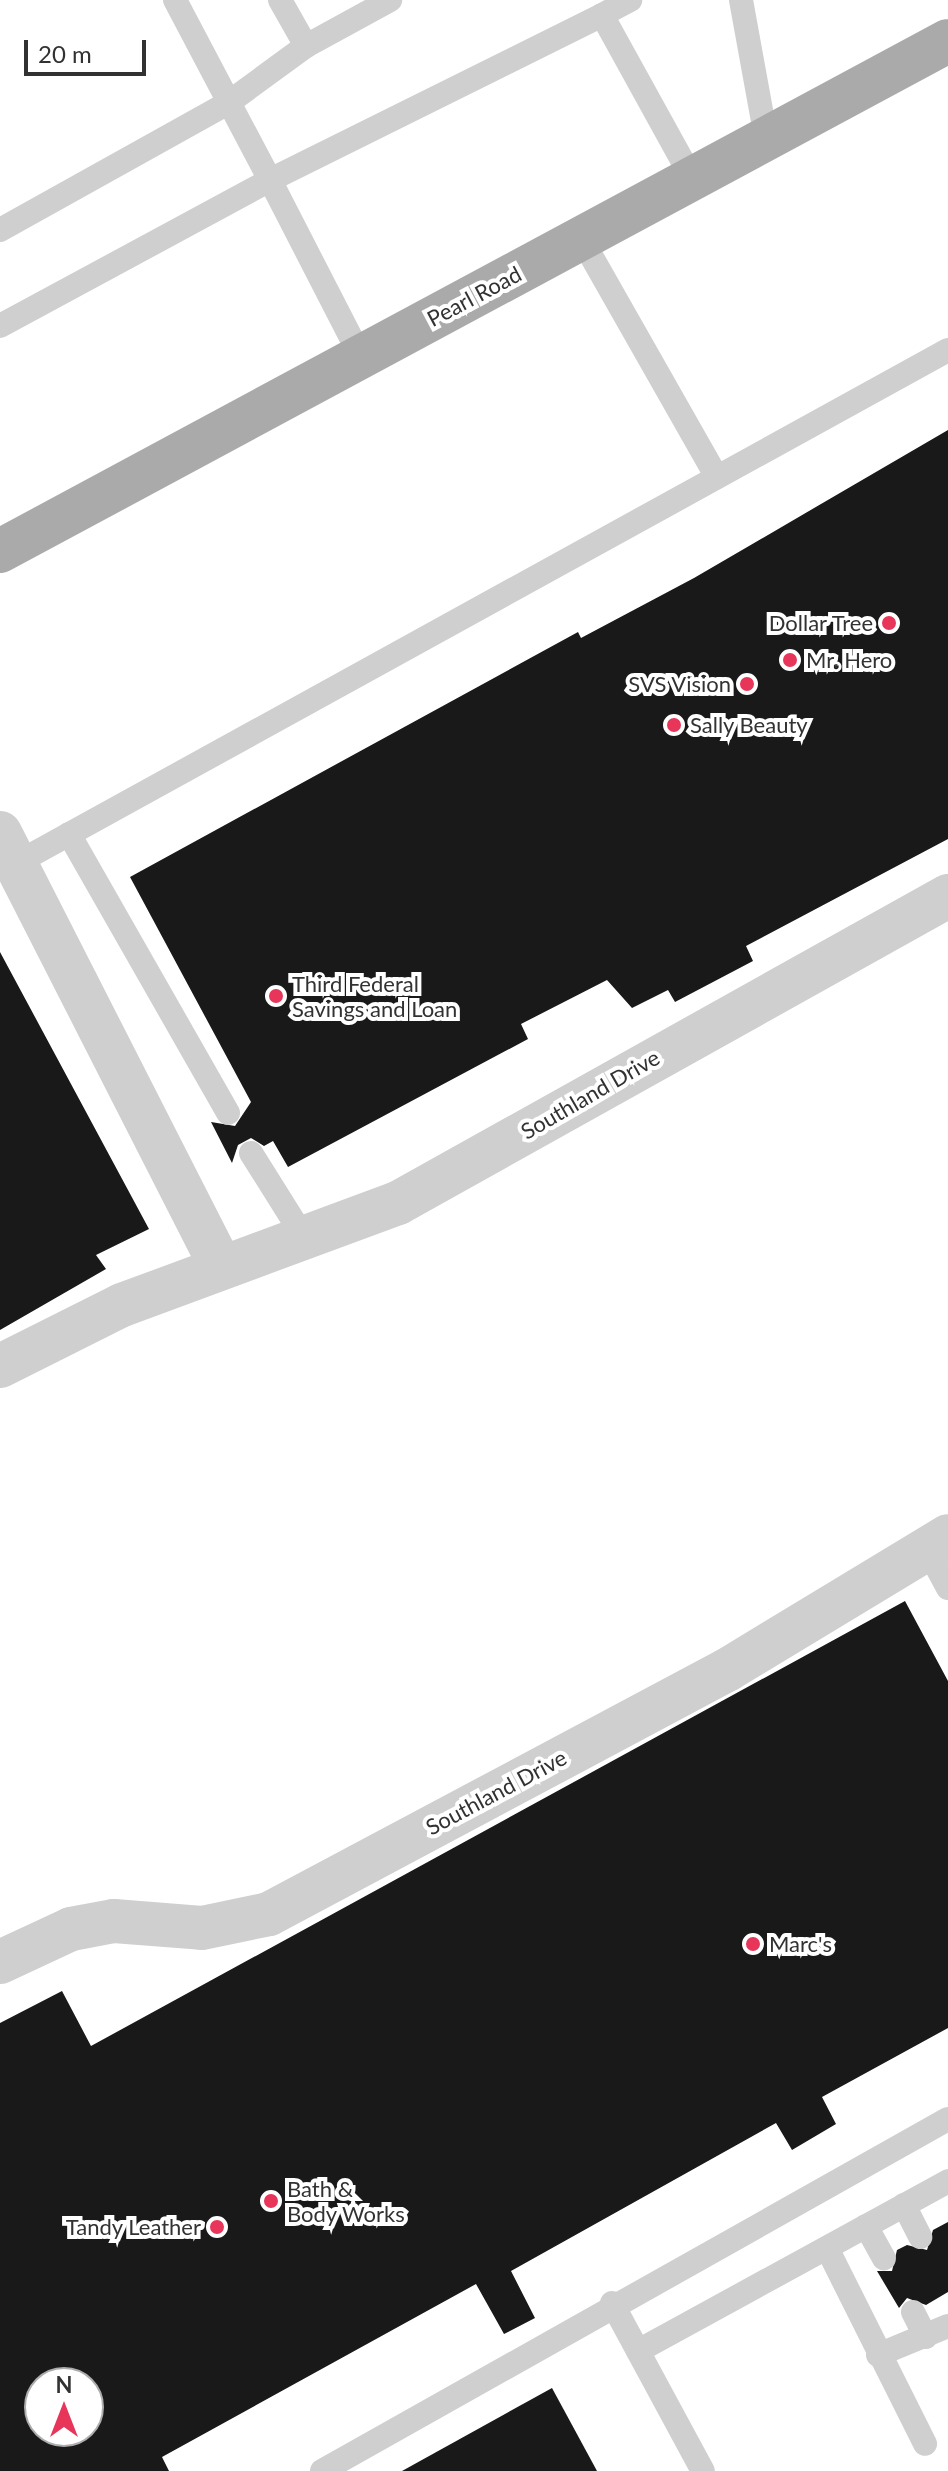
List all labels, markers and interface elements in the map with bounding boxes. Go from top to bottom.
scale bar [28,24,150,74]
text: 20 m [38,39,92,68]
street label: Pearl Road [422,260,526,332]
place label: Dollar Tree [768,610,873,636]
marker: Dollar Tree [880,614,898,632]
place label: Mr. Hero [806,647,892,673]
marker: Mr. Hero [781,651,799,669]
place label: SVS Vision [628,671,731,697]
marker: SVS Vision [738,675,756,693]
place label: Sally Beauty [690,712,808,738]
marker: Sally Beauty [665,716,683,734]
place label: Third Federal Savings and Loan [292,970,457,1022]
marker: Third Federal Savings and Loan [267,987,285,1005]
street label: Southland Drive [516,1044,664,1144]
street label: Southland Drive [421,1744,571,1840]
place label: Marc's [769,1931,832,1957]
marker: Marc's [744,1935,762,1953]
place label: Bath & Body Works [287,2175,406,2226]
marker: Bath & Body Works [262,2192,280,2210]
place label: Tandy Leather [65,2214,201,2240]
marker: Tandy Leather [208,2218,226,2236]
north arrow [24,2367,104,2447]
text: N [56,2371,72,2398]

